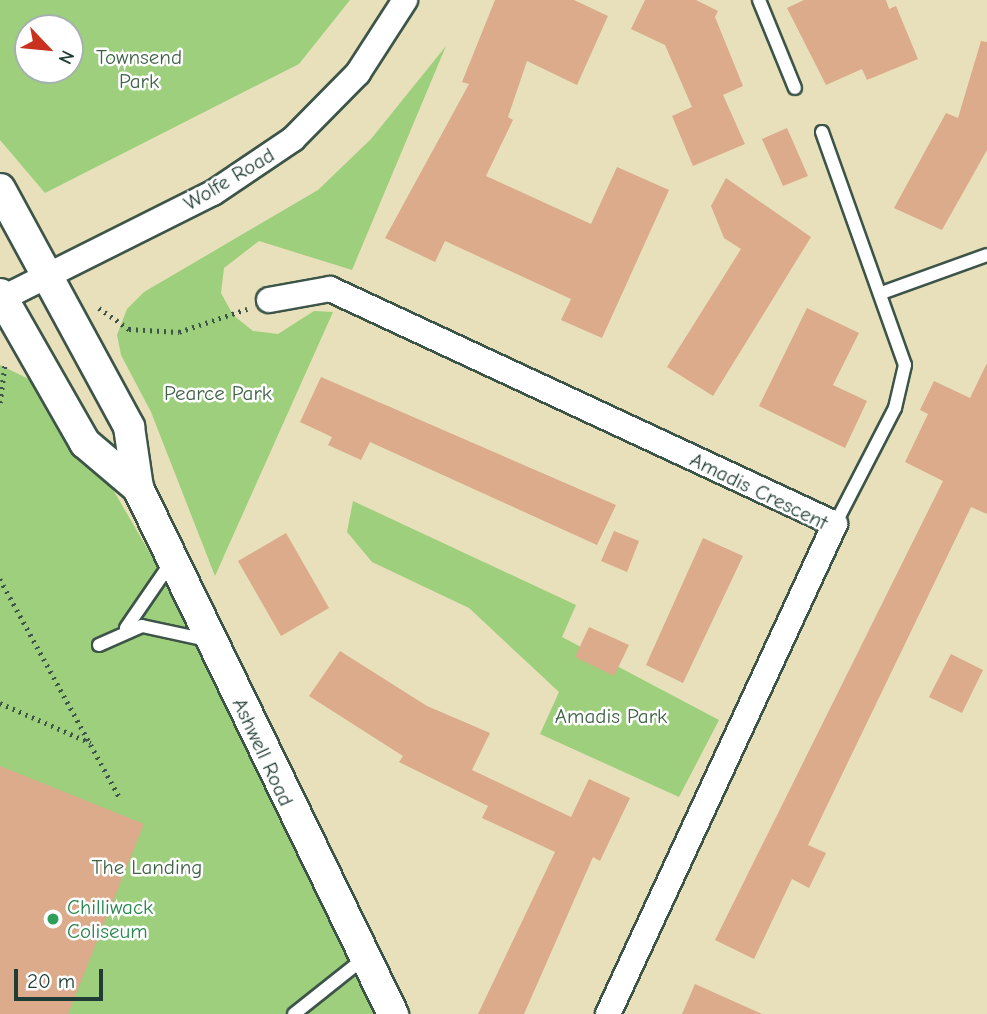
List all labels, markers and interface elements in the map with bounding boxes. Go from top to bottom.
north arrow [14,14,84,84]
park label: Townsend Park [96,44,182,94]
text: N [53,47,79,68]
street label: Wolfe Road [179,142,279,216]
park label: Pearce Park [164,380,272,406]
street label: Amadis Crescent [686,447,832,535]
street label: Ashwell Road [227,694,299,810]
park label: Amadis Park [555,703,667,729]
park label: The Landing [92,854,202,880]
place label: Chilliwack Coliseum [67,894,153,944]
marker: Chilliwack Coliseum [45,911,61,927]
scale bar [18,954,107,998]
text: 20 m [27,969,75,993]

